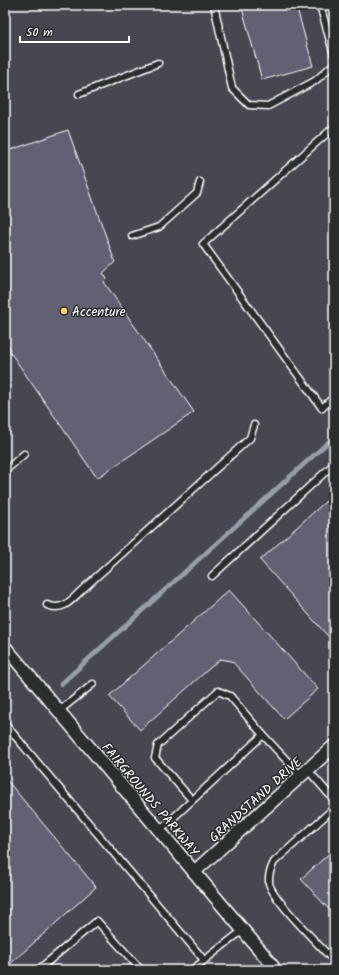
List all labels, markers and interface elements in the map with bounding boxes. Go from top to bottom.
scale bar [20,18,129,44]
text: 50 m [26,23,53,42]
place label: Accenture [72,302,126,323]
marker: Accenture [59,306,69,316]
street label: FAIRGROUNDS PARKWAY [96,739,204,862]
street label: GRANDSTAND DRIVE [205,752,308,848]

